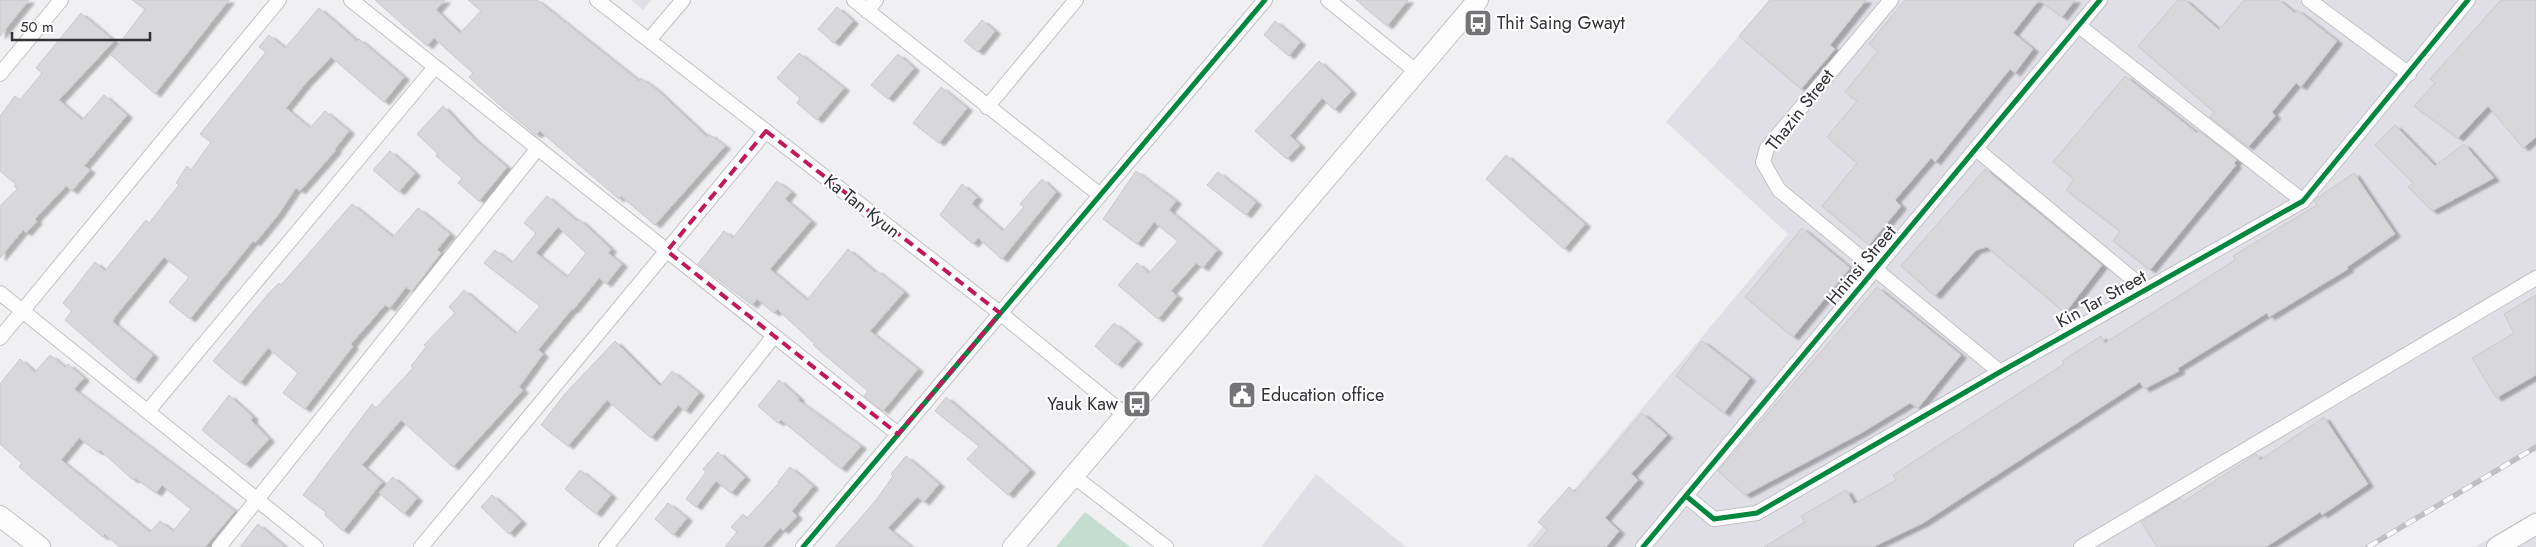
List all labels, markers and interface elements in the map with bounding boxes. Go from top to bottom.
bus stop icon: Thit Saing Gwayt [1463,8,1493,38]
scale bar [12,10,150,42]
place label: Thit Saing Gwayt [1497,10,1625,36]
text: 50 m [20,16,54,38]
street label: Thazin Street [1760,63,1841,156]
street label: Ka Tan Kyun [818,168,906,244]
street label: Hninsi Street [1820,219,1902,310]
street label: Kin Tar Street [2051,263,2151,334]
public building icon: Education office [1227,380,1257,410]
place label: Education office [1261,382,1384,408]
bus stop icon: Yauk Kaw [1122,389,1152,419]
place label: Yauk Kaw [1047,391,1119,417]

